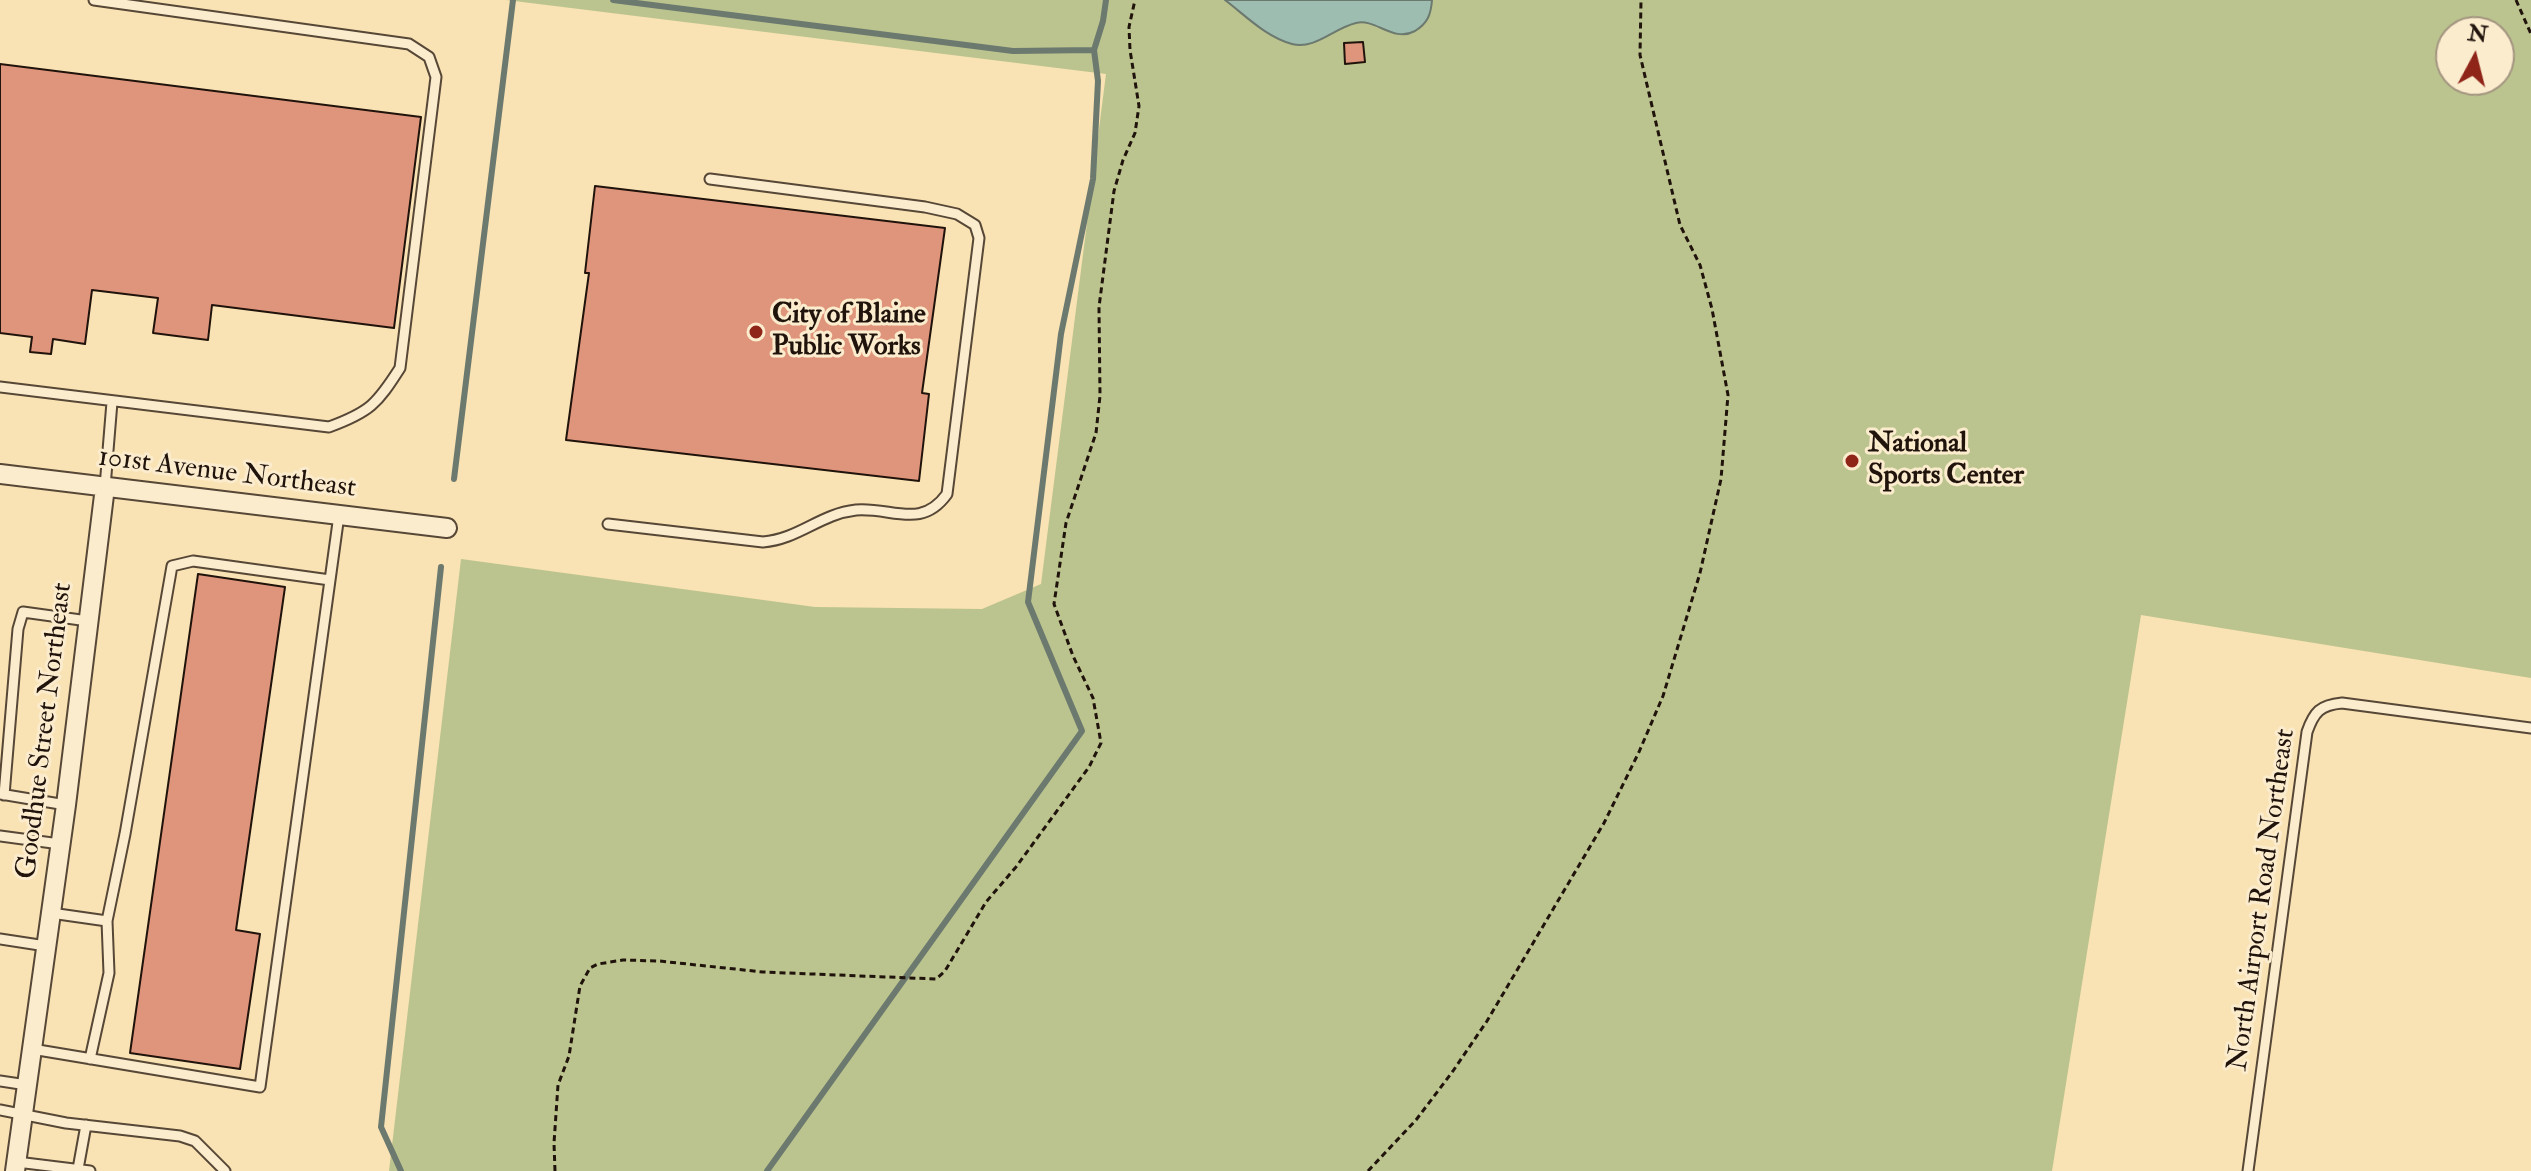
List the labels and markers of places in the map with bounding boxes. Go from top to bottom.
place label: City of Blaine Public Works [772,299,926,365]
marker: City of Blaine Public Works [747,323,765,341]
place label: National Sports Center [1868,428,2024,494]
marker: National Sports Center [1843,452,1861,470]

